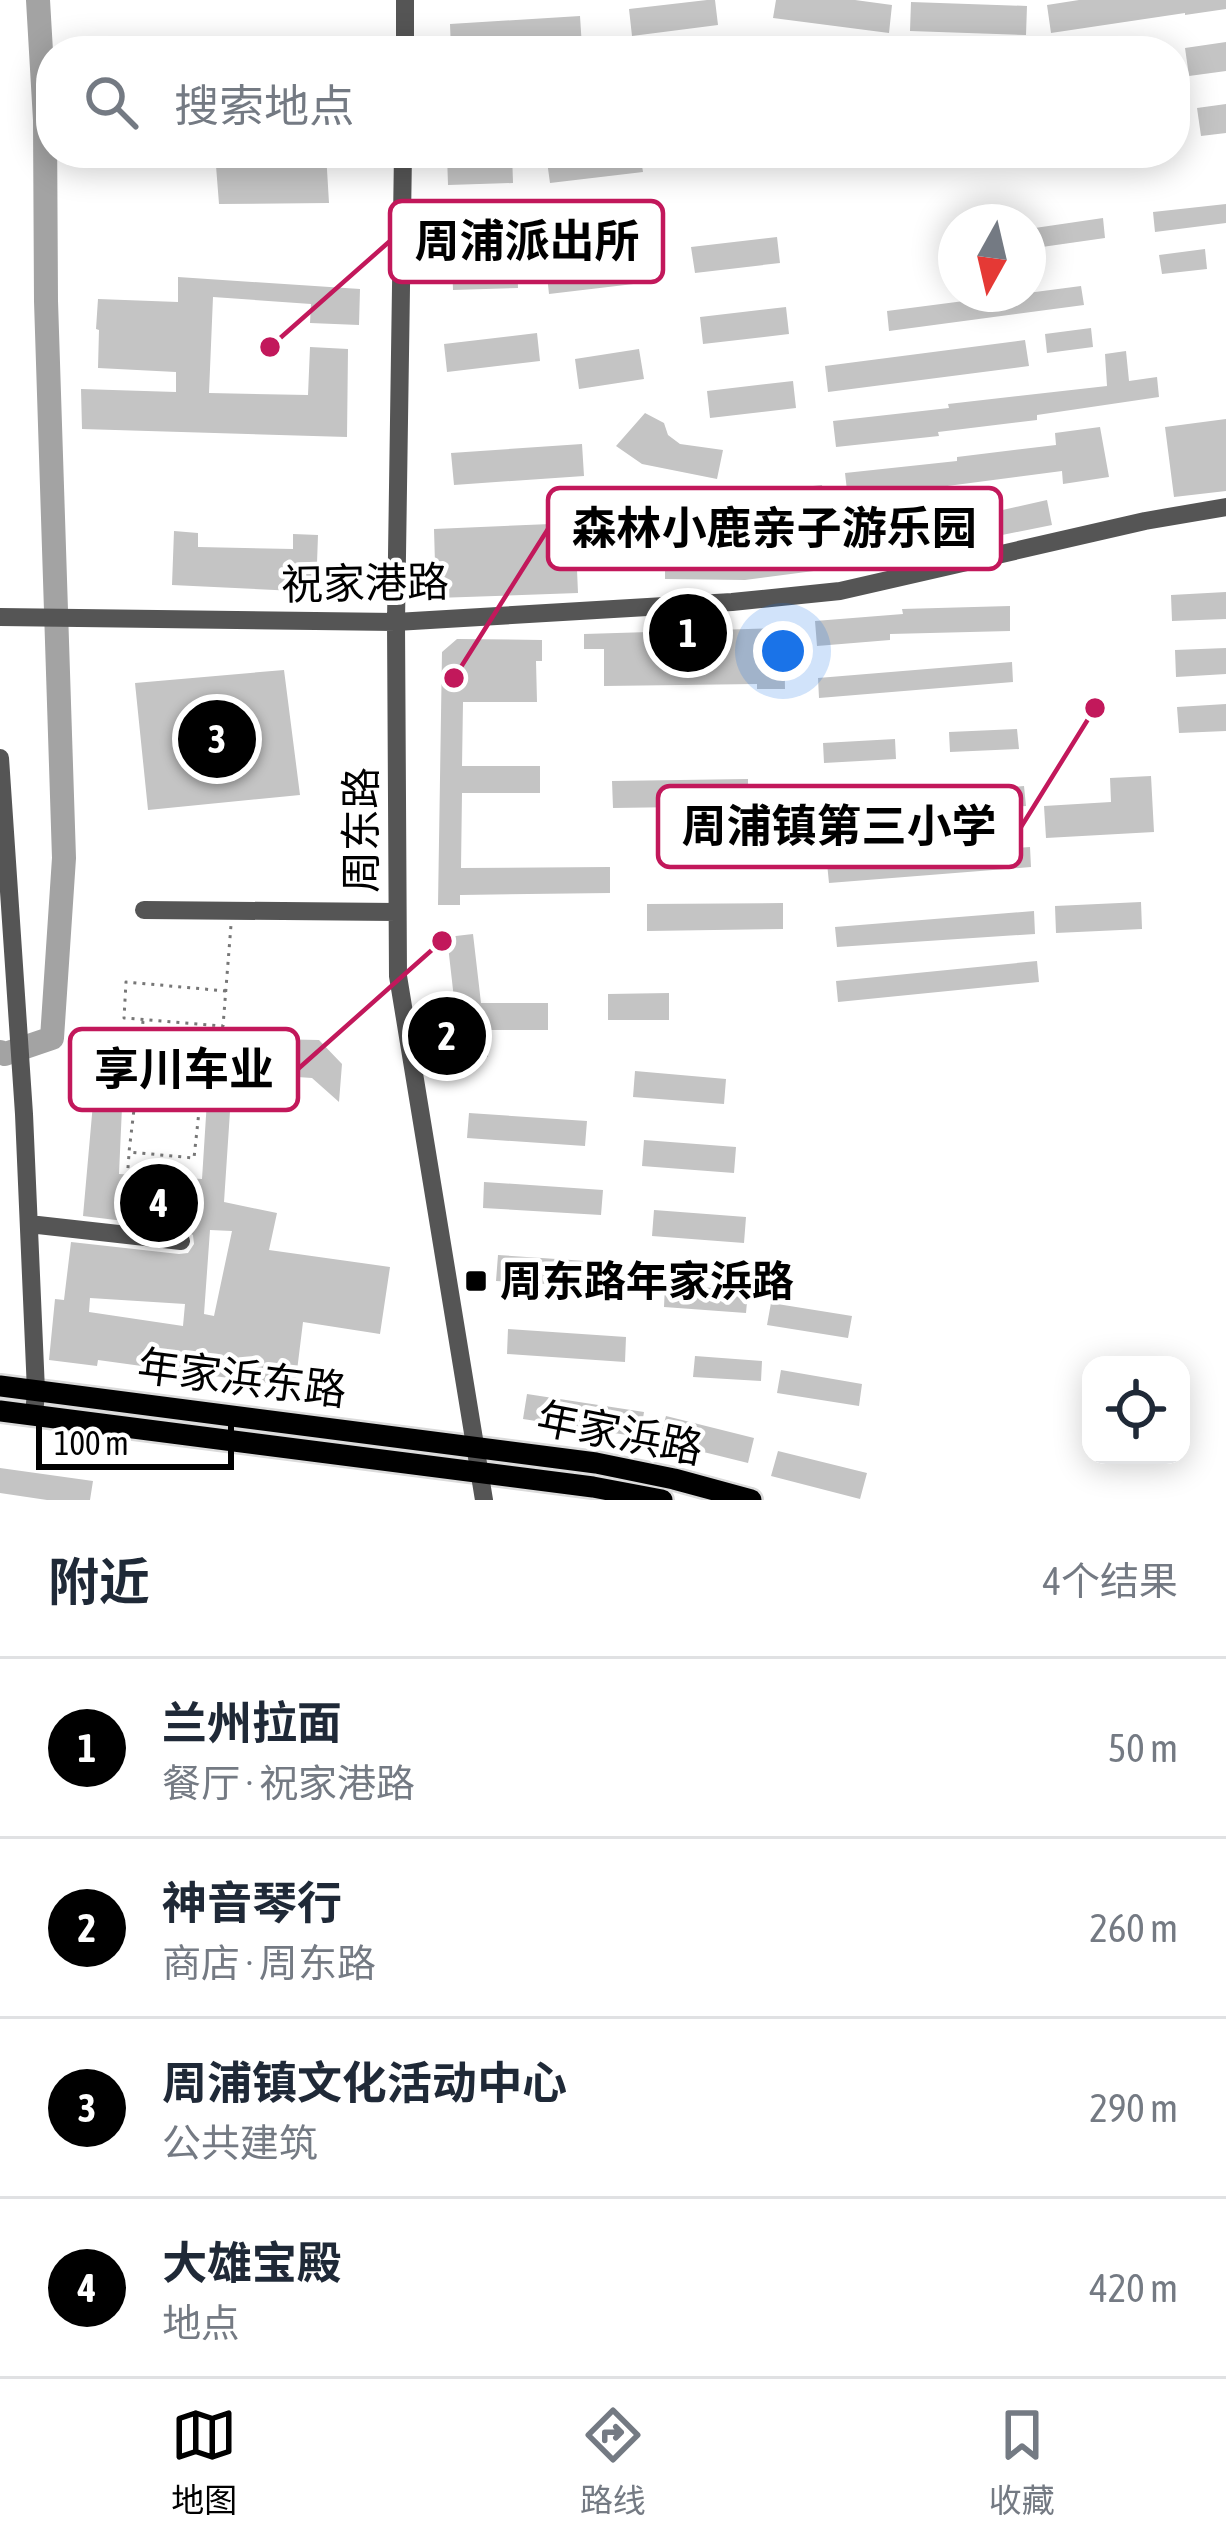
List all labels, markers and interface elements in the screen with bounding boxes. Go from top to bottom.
search box [36,36,1190,168]
icon: search [78,69,144,135]
text: 搜索地点 [174,80,354,132]
callout: 周浦派出所 [390,201,663,282]
north arrow [938,204,1046,312]
text: 周浦派出所 [414,215,640,267]
callout: 森林小鹿亲子游乐园 [548,488,1001,569]
text: 森林小鹿亲子游乐园 [571,502,977,554]
street label: 祝家港路 [281,558,449,608]
pin: 1 [649,588,727,678]
your location [753,621,813,681]
pin: 3 [178,694,256,784]
street label: 周东路 [337,767,385,893]
callout: 周浦镇第三小学 [658,786,1021,867]
text: 周浦镇第三小学 [681,800,997,852]
pin: 2 [408,991,486,1081]
callout: 享川车业 [70,1029,298,1110]
text: 享川车业 [94,1043,274,1095]
pin: 4 [120,1158,198,1248]
place label: 周东路年家浜路 [500,1257,794,1305]
marker: 周东路年家浜路 [463,1268,489,1294]
street label: 年家浜东路 [135,1341,349,1415]
map controls [1082,1356,1190,1464]
button: locate [1082,1356,1190,1464]
street label: 年家浜路 [533,1393,707,1473]
scale bar [36,1416,234,1469]
text: 100 m [54,1424,129,1462]
text: 附近 [48,1552,150,1611]
text: 4个结果 [1043,1559,1178,1603]
text: 兰州拉面 [162,1697,342,1749]
text: 1 [78,1726,96,1770]
text: 50 m [1108,1726,1178,1770]
text: 餐厅 · 祝家港路 [162,1761,415,1805]
text: 神音琴行 [162,1877,342,1929]
text: 2 [78,1906,96,1950]
text: 260 m [1090,1906,1178,1950]
text: 商店 · 周东路 [162,1941,376,1985]
text: 周浦镇文化活动中心 [162,2057,567,2109]
text: 3 [78,2086,96,2130]
text: 290 m [1090,2086,1178,2130]
text: 公共建筑 [162,2121,318,2165]
text: 大雄宝殿 [162,2237,342,2289]
text: 4 [78,2266,96,2310]
text: 420 m [1090,2266,1178,2310]
text: 地点 [162,2301,240,2345]
tab: 地图 [171,2402,237,2522]
tab: 路线 [580,2402,646,2522]
tab: 收藏 [989,2402,1055,2522]

